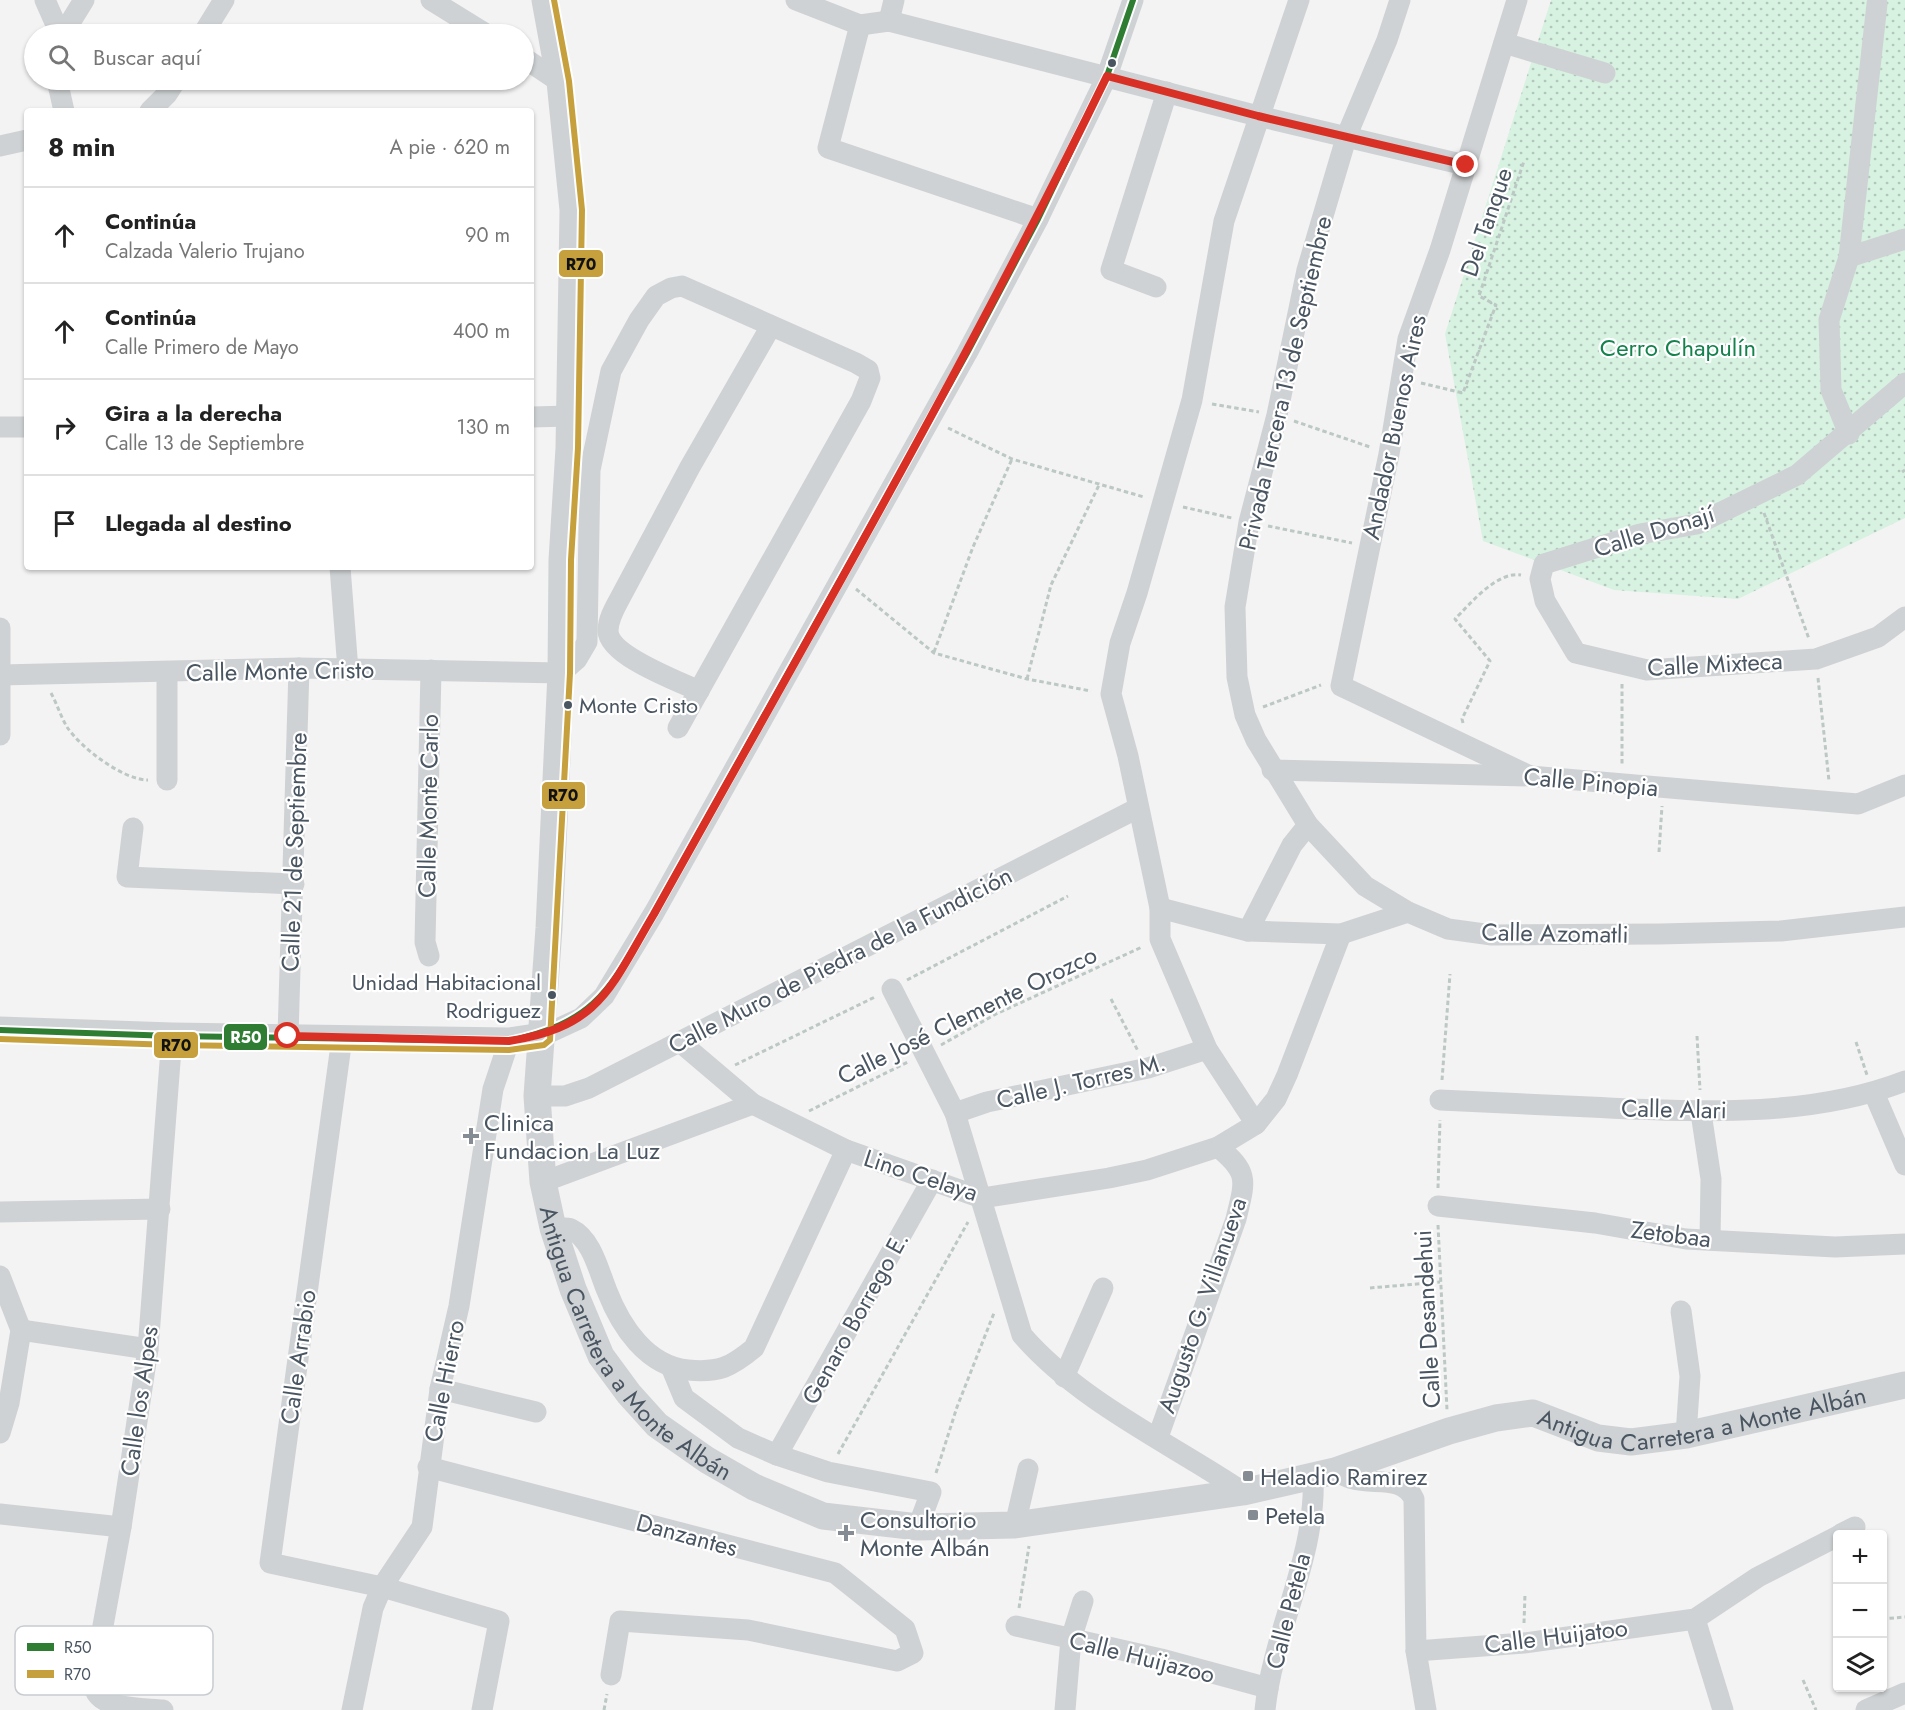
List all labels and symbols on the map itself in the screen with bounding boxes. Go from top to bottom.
unlabelled marker [1106,57,1118,69]
route end [1452,151,1478,177]
street label: Del Tanque [1451,163,1521,281]
street label: Privada Tercera 13 de Septiembre [1229,212,1341,554]
line badge: R70 [558,249,604,278]
text: R70 [566,253,596,276]
street label: Andador Buenos Aires [1353,311,1435,543]
park label: Cerro Chapulín [1600,330,1756,365]
street label: Calle Donají [1589,496,1719,566]
street label: Calle Mixteca [1646,643,1784,685]
street label: Calle Monte Cristo [185,652,375,690]
place label: Monte Cristo [579,689,698,721]
marker: Monte Cristo [562,699,574,711]
street label: Calle Monte Carlo [409,714,447,898]
street label: Calle 21 de Septiembre [272,732,316,972]
street label: Calle Pinopia [1522,759,1660,805]
line badge: R70 [541,781,586,810]
text: R70 [548,784,578,807]
street label: Calle Muro de Piedra de la Fundición [662,858,1018,1062]
street label: Calle Azomatli [1481,914,1629,952]
street label: Calle José Clemente Orozco [831,937,1103,1093]
place label: Unidad Habitacional Rodriguez [352,966,541,1026]
marker: Unidad Habitacional Rodriguez [546,989,558,1001]
route start [274,1022,300,1048]
line badge: R50 [223,1023,268,1051]
text: R50 [230,1026,262,1049]
line badge: R70 [153,1031,199,1059]
text: R70 [161,1034,191,1057]
street label: Calle J. Torres M. [993,1045,1169,1117]
street label: Calle Alari [1621,1091,1727,1127]
place label: Clinica Fundacion La Luz [484,1105,660,1168]
marker: Clinica Fundacion La Luz [462,1127,480,1145]
street label: Lino Celaya [860,1140,982,1210]
street label: Augusto G. Villanueva [1149,1192,1255,1418]
street label: Antigua Carretera a Monte Albán [531,1203,739,1489]
street label: Zetobaa [1629,1212,1713,1256]
street label: Genaro Borrego E. [793,1225,917,1411]
street label: Calle Desandehui [1405,1229,1449,1409]
street label: Calle Arrabio [271,1287,325,1427]
street label: Calle Hierro [415,1317,473,1445]
street label: Calle los Alpes [111,1324,167,1478]
street label: Antigua Carretera a Monte Albán [1533,1377,1869,1460]
place label: Heladio Ramirez [1260,1459,1428,1494]
marker: Heladio Ramirez [1241,1469,1255,1483]
place label: Petela [1265,1498,1325,1533]
place label: Consultorio Monte Albán [860,1502,990,1565]
street label: Danzantes [633,1505,741,1565]
marker: Petela [1246,1508,1260,1522]
marker: Consultorio Monte Albán [837,1524,855,1542]
street label: Calle Petela [1257,1549,1319,1673]
street label: Calle Huijatoo [1482,1610,1630,1662]
street label: Calle Huijazoo [1065,1622,1219,1692]
legend [15,1626,213,1695]
text: R50 [64,1636,92,1659]
text: R70 [64,1663,91,1686]

